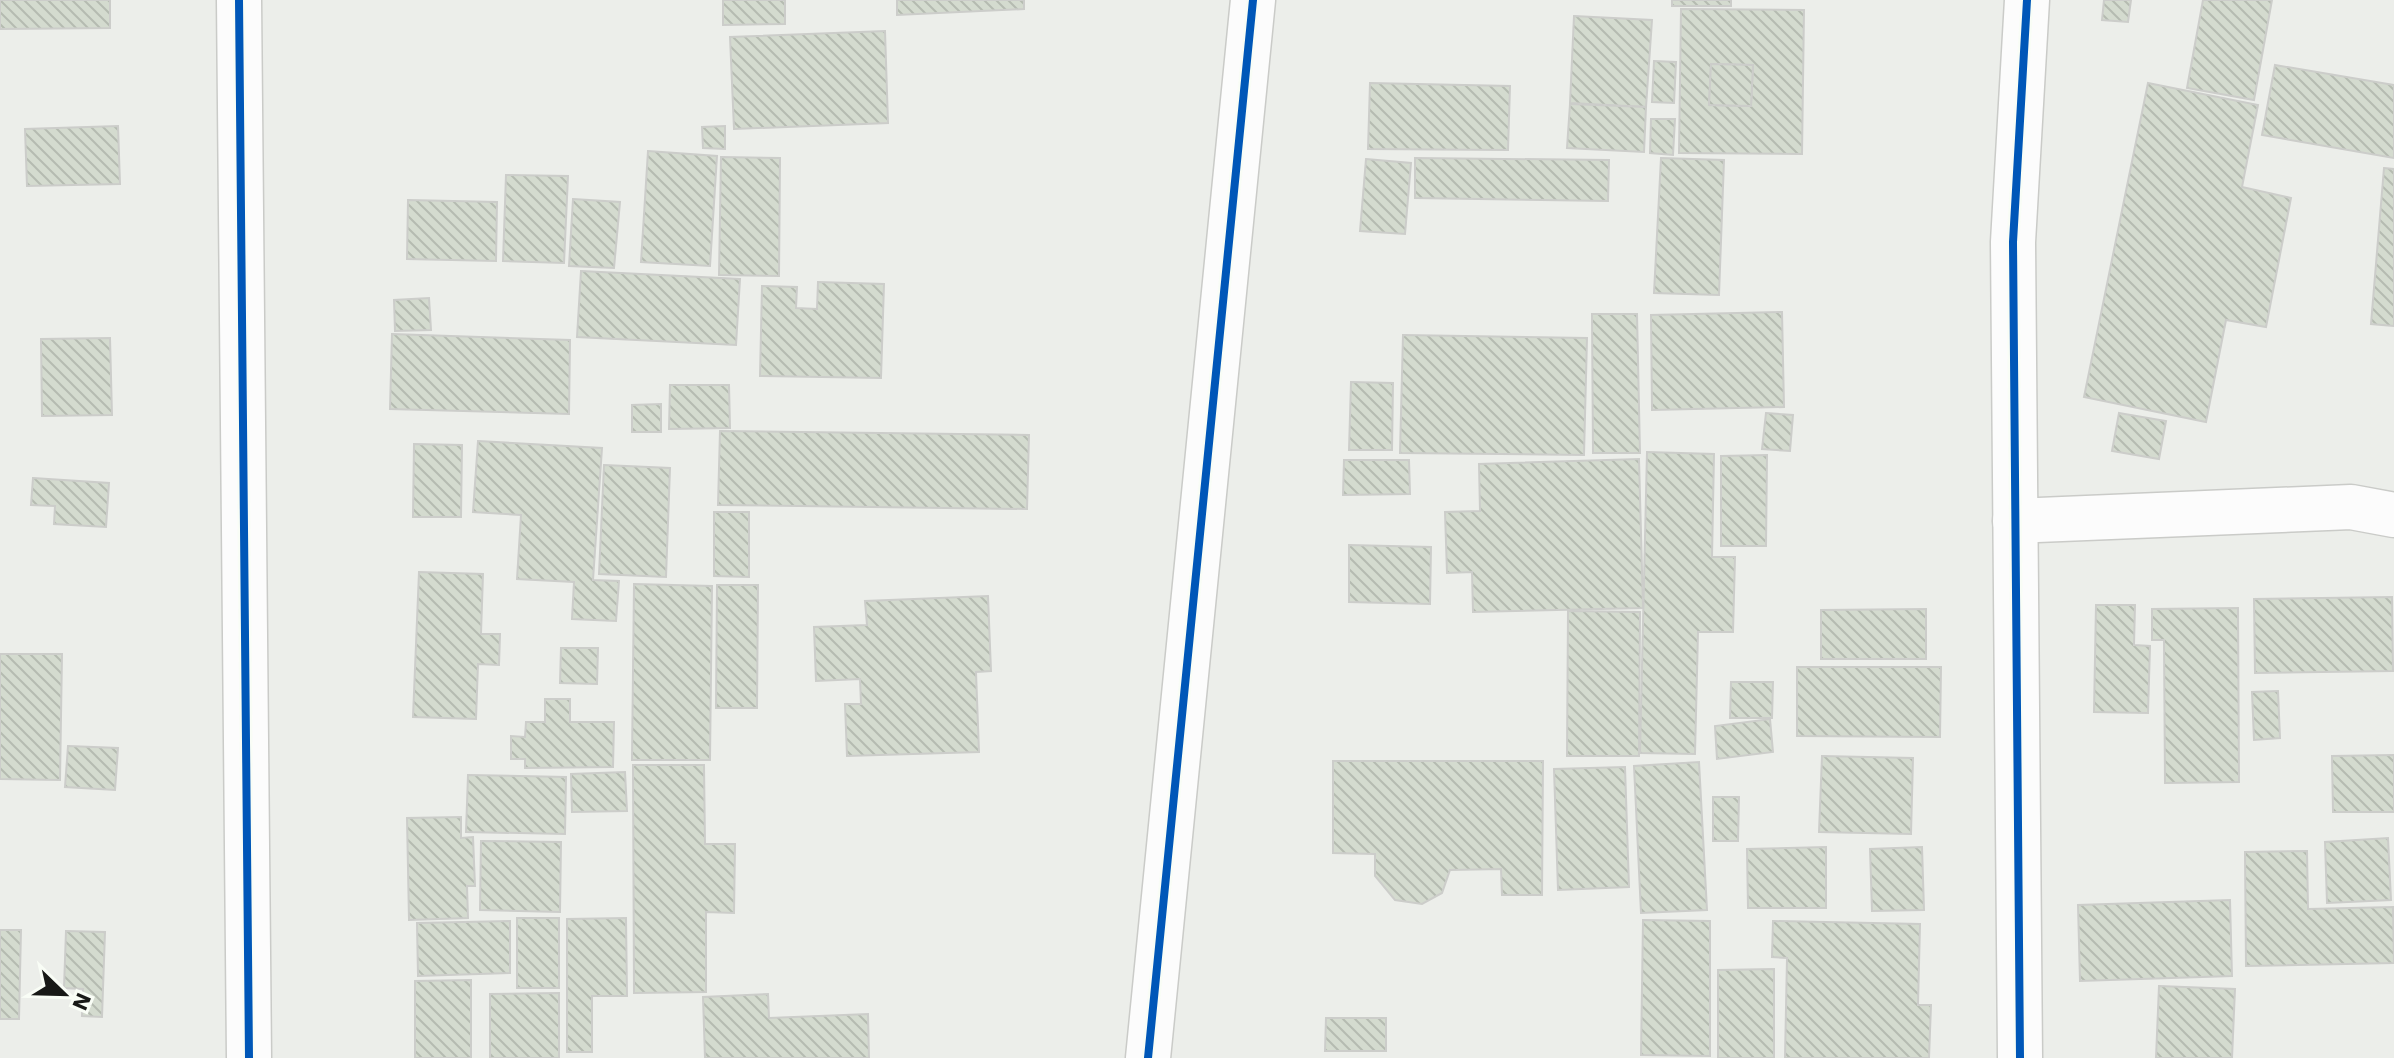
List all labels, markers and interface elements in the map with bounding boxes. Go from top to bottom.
north arrow [24,954,104,1034]
text: N [67,989,97,1014]

